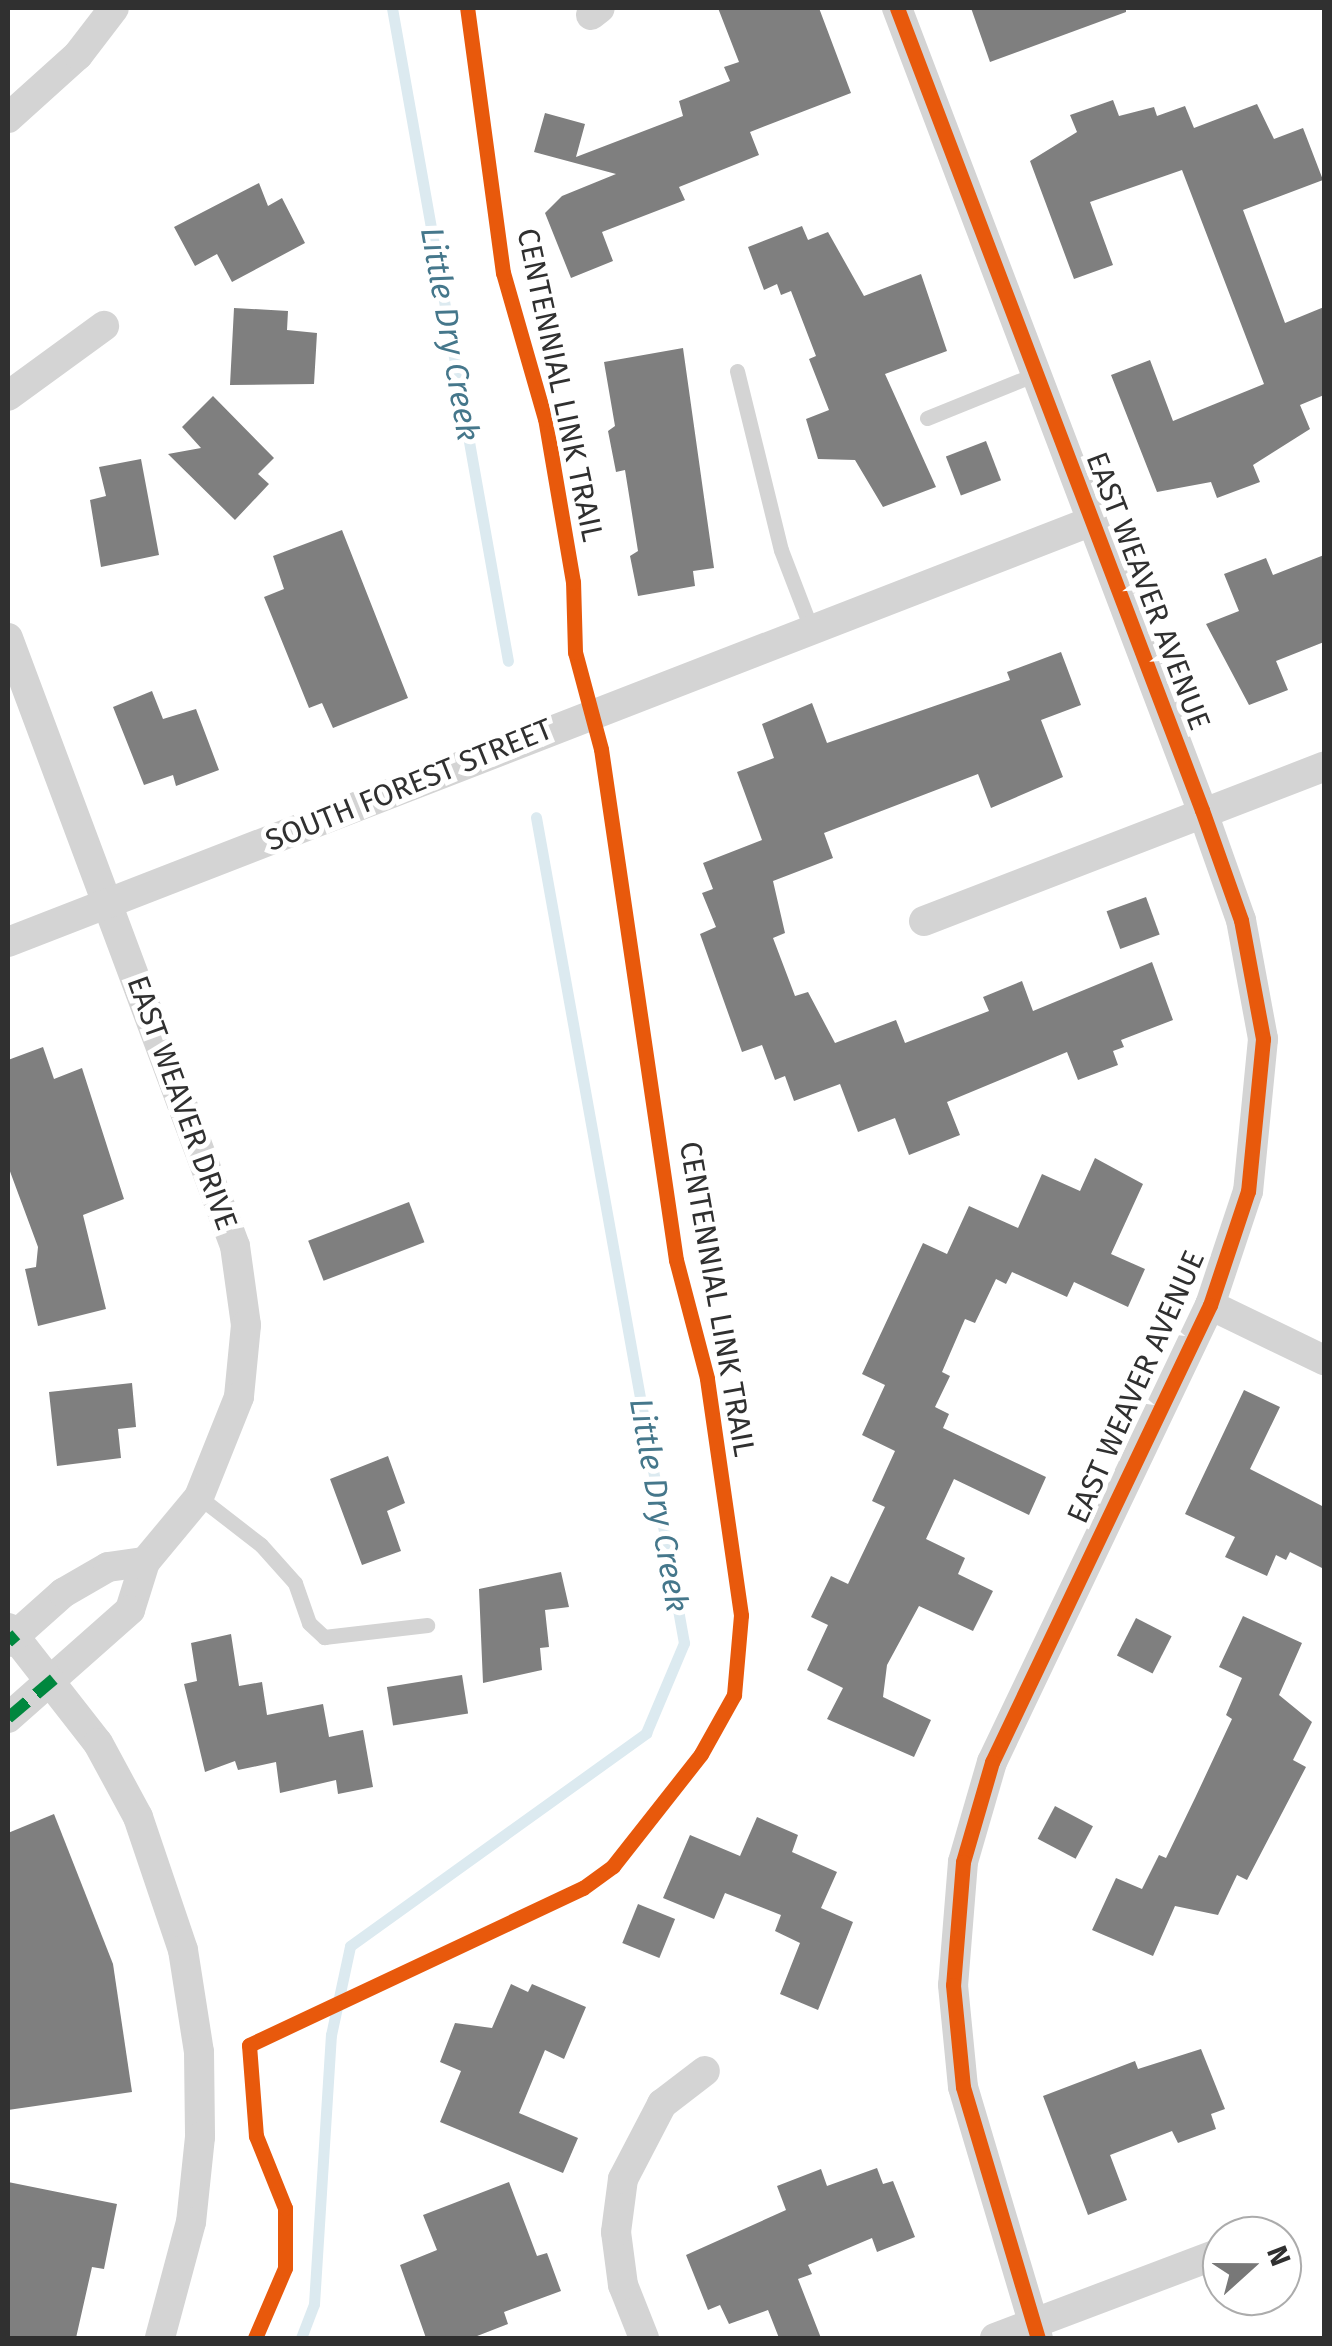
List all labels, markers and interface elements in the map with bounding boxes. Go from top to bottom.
water label: Little Dry Creek [412,224,488,444]
street label: CENTENNIAL LINK TRAIL [509,225,611,545]
street label: EAST WEAVER AVENUE [1078,447,1218,735]
street label: SOUTH FOREST STREET [260,711,558,859]
street label: EAST WEAVER DRIVE [119,971,245,1235]
street label: CENTENNIAL LINK TRAIL [672,1139,762,1459]
street label: EAST WEAVER AVENUE [1060,1245,1212,1529]
water label: Little Dry Creek [621,1395,697,1615]
north arrow [1202,2216,1302,2316]
text: N [1260,2241,1297,2270]

